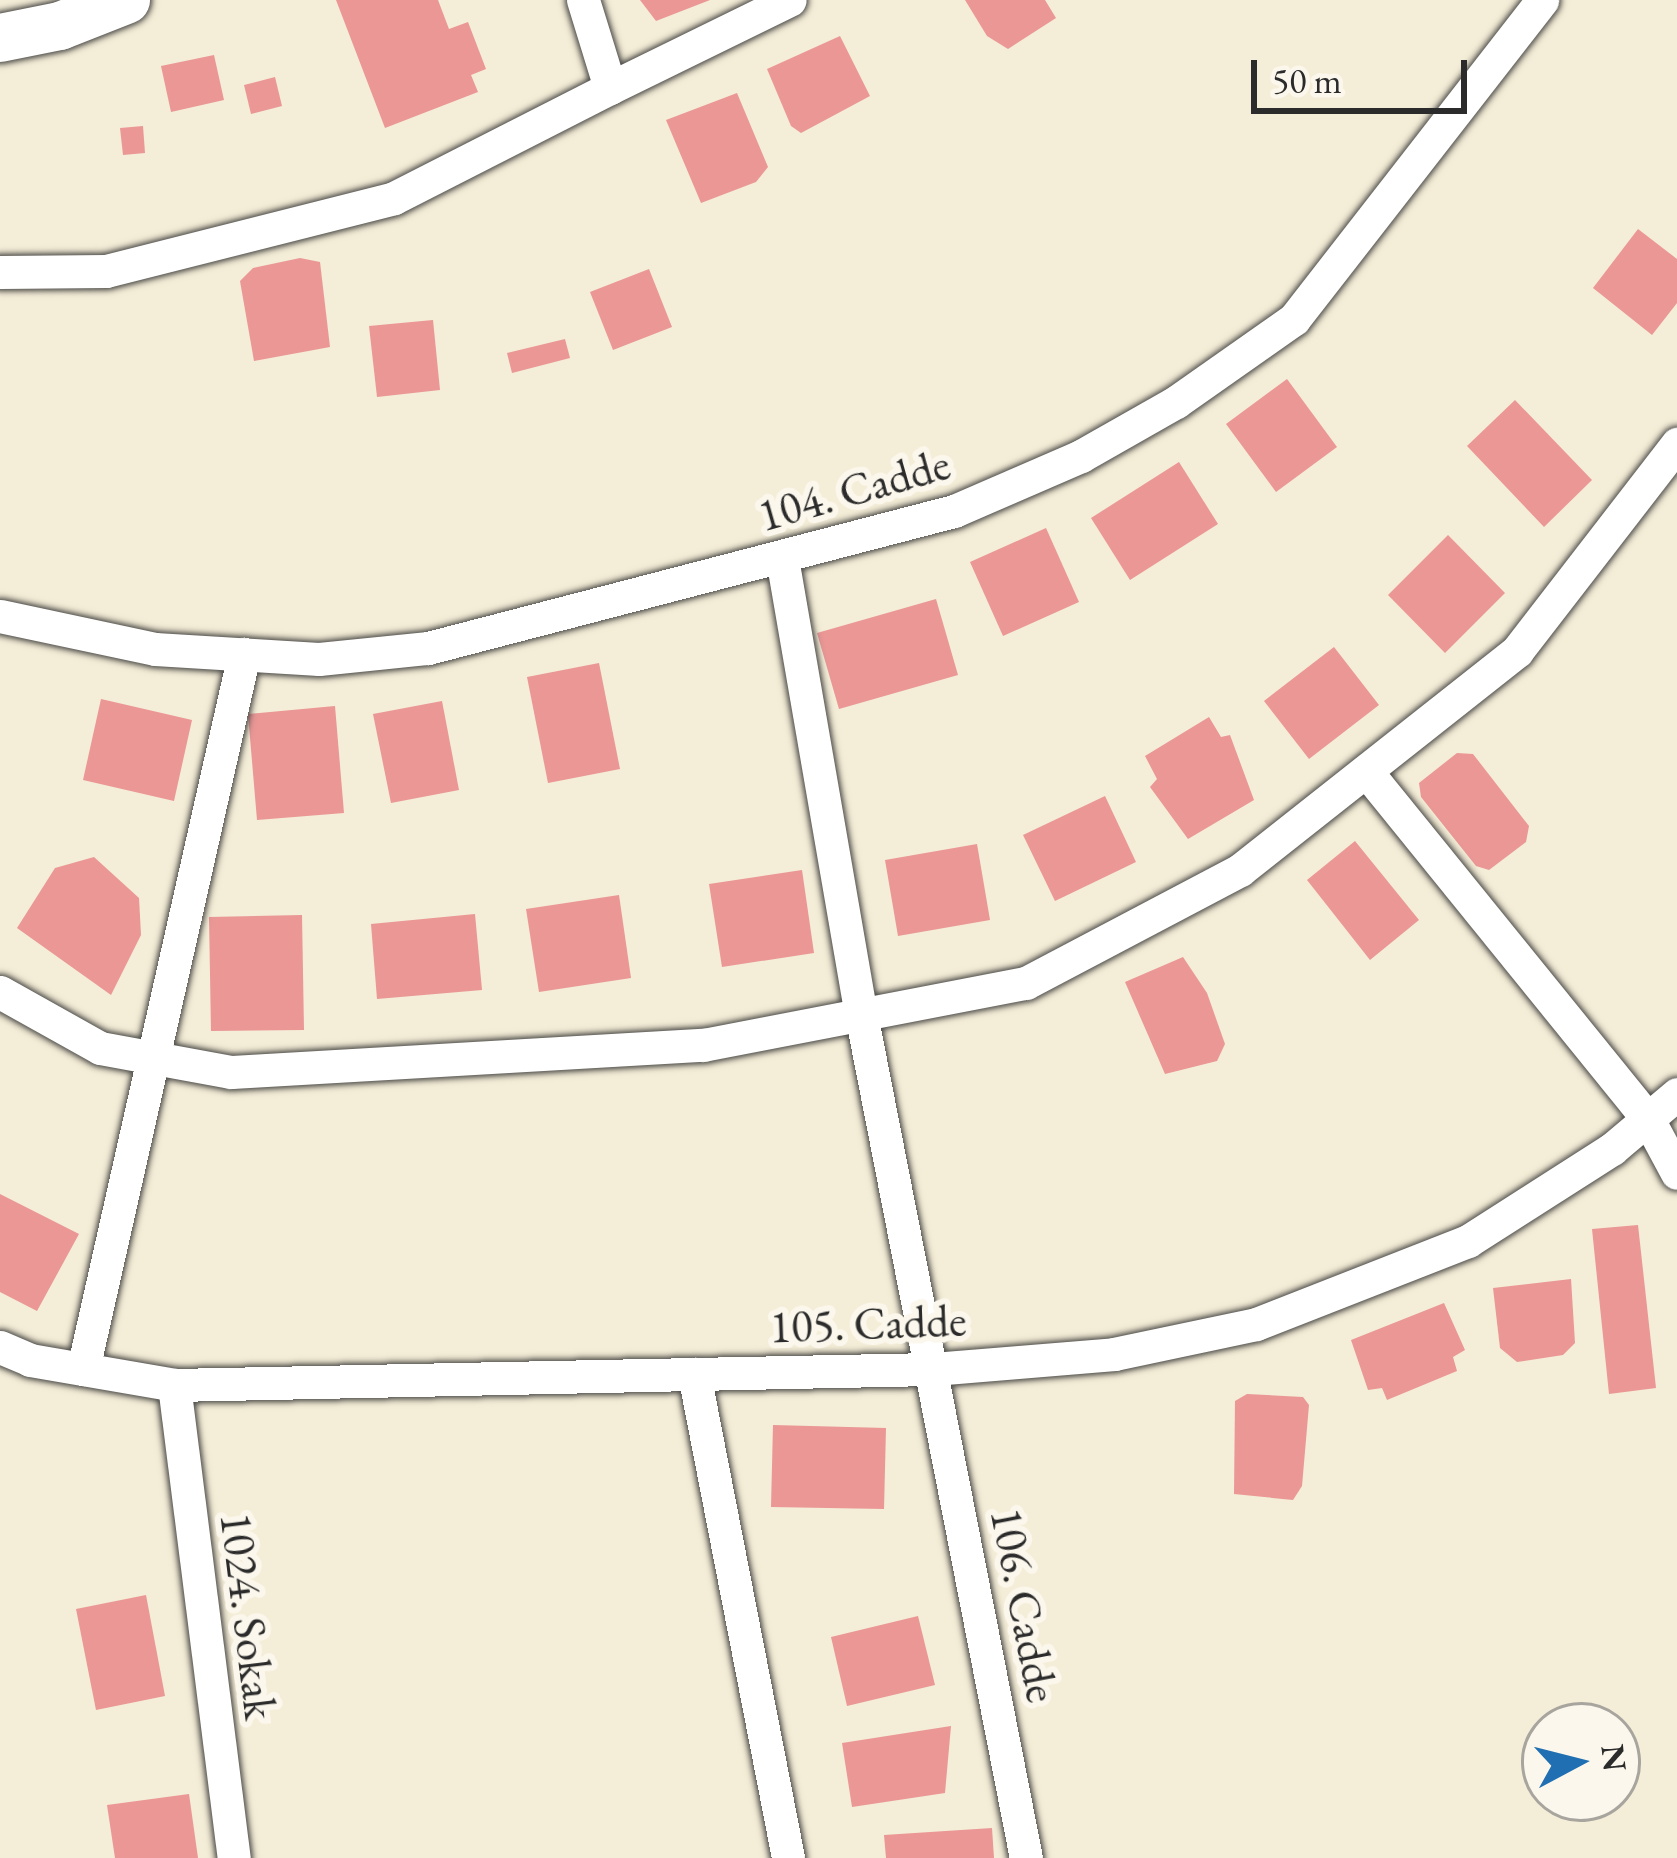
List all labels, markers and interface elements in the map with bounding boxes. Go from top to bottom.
scale bar [1257,36,1473,110]
text: 50 m [1272,57,1342,104]
street label: 104. Cadde [752,437,956,543]
street label: 105. Cadde [769,1294,967,1354]
street label: 106. Cadde [979,1503,1069,1707]
street label: 1024. Sokak [209,1509,287,1723]
north arrow [1521,1702,1641,1822]
text: N [1591,1742,1637,1774]

